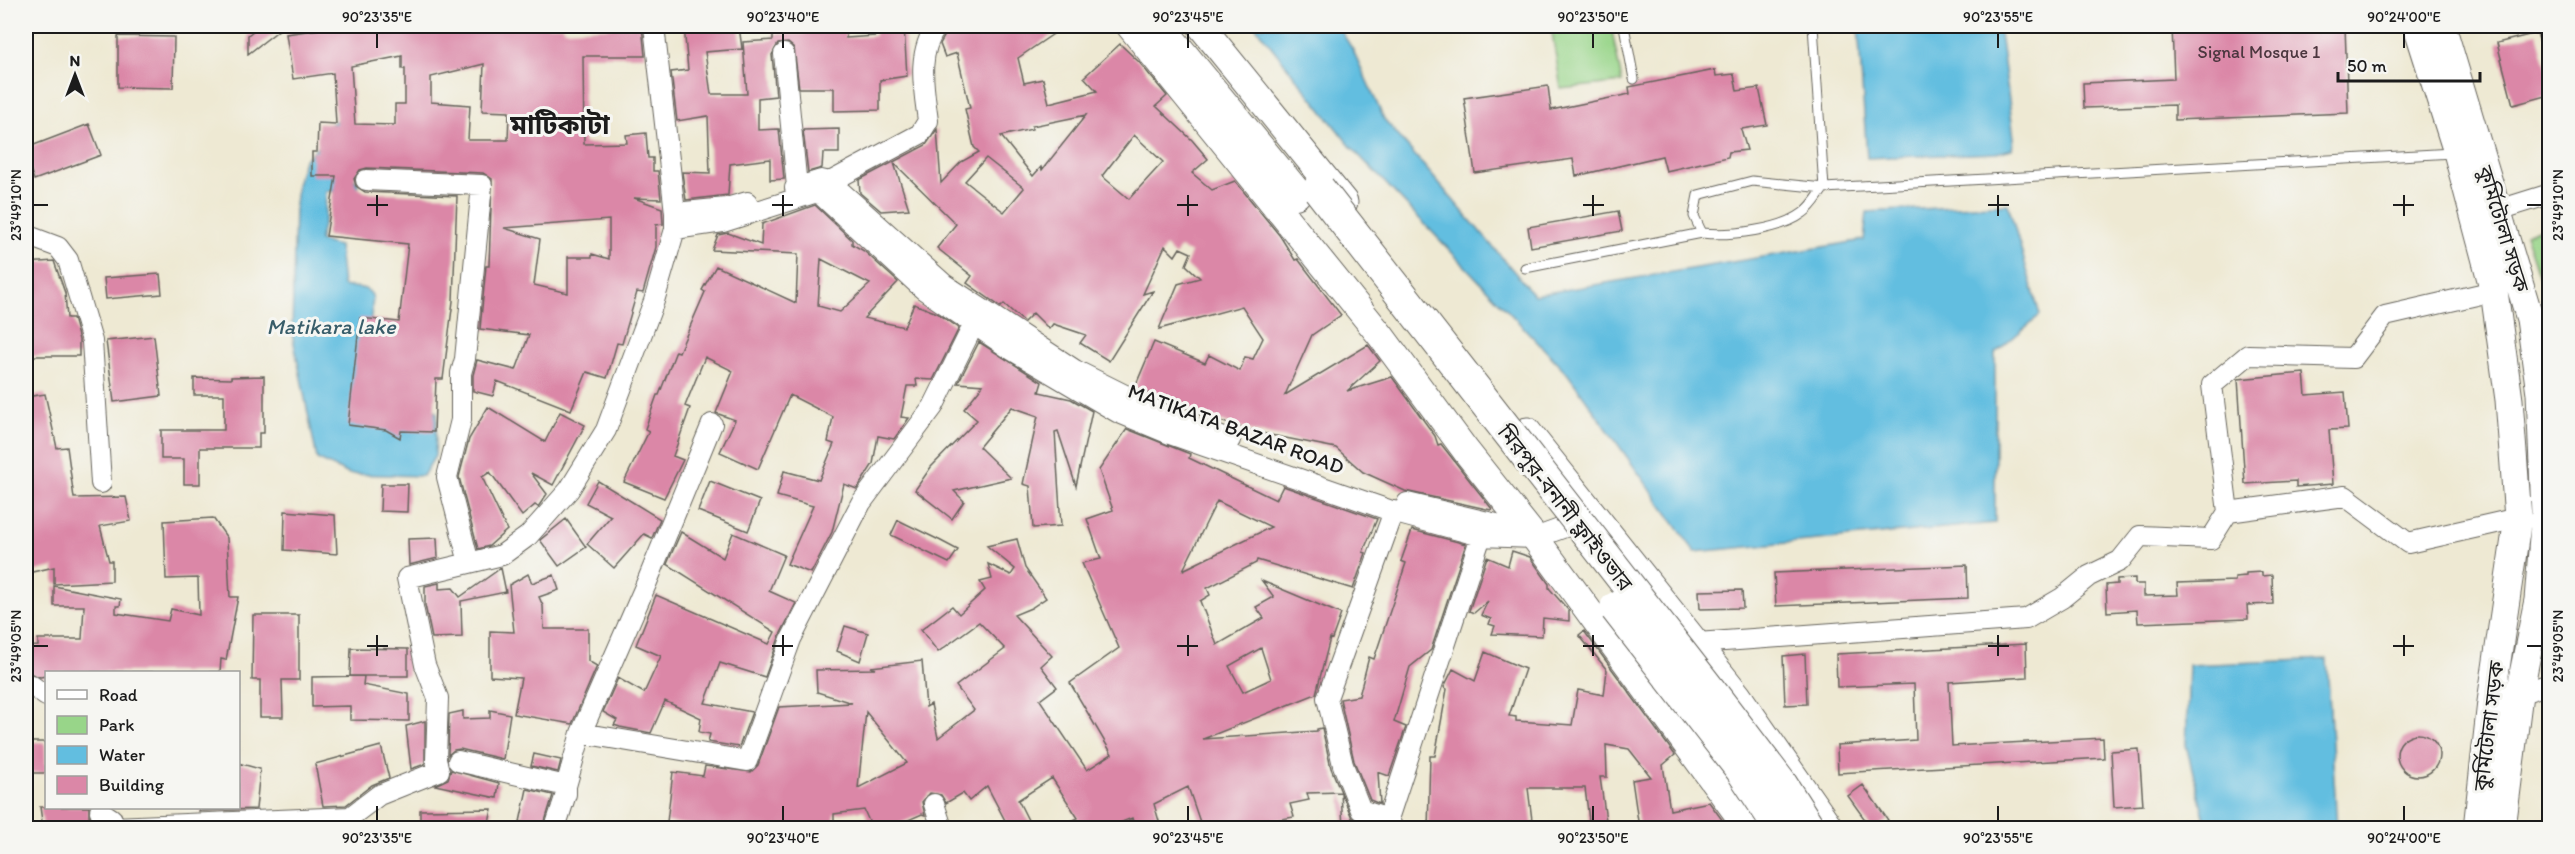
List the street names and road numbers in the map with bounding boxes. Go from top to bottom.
street label: কুর্মিটোলা সড়ক [2472,162,2535,296]
street label: MATIKATA BAZAR ROAD [1125,378,1348,479]
street label: মিরপুর-বনানী ফ্লাইওভার [1492,419,1638,596]
street label: কুর্মিটোলা সড়ক [2468,659,2509,793]

